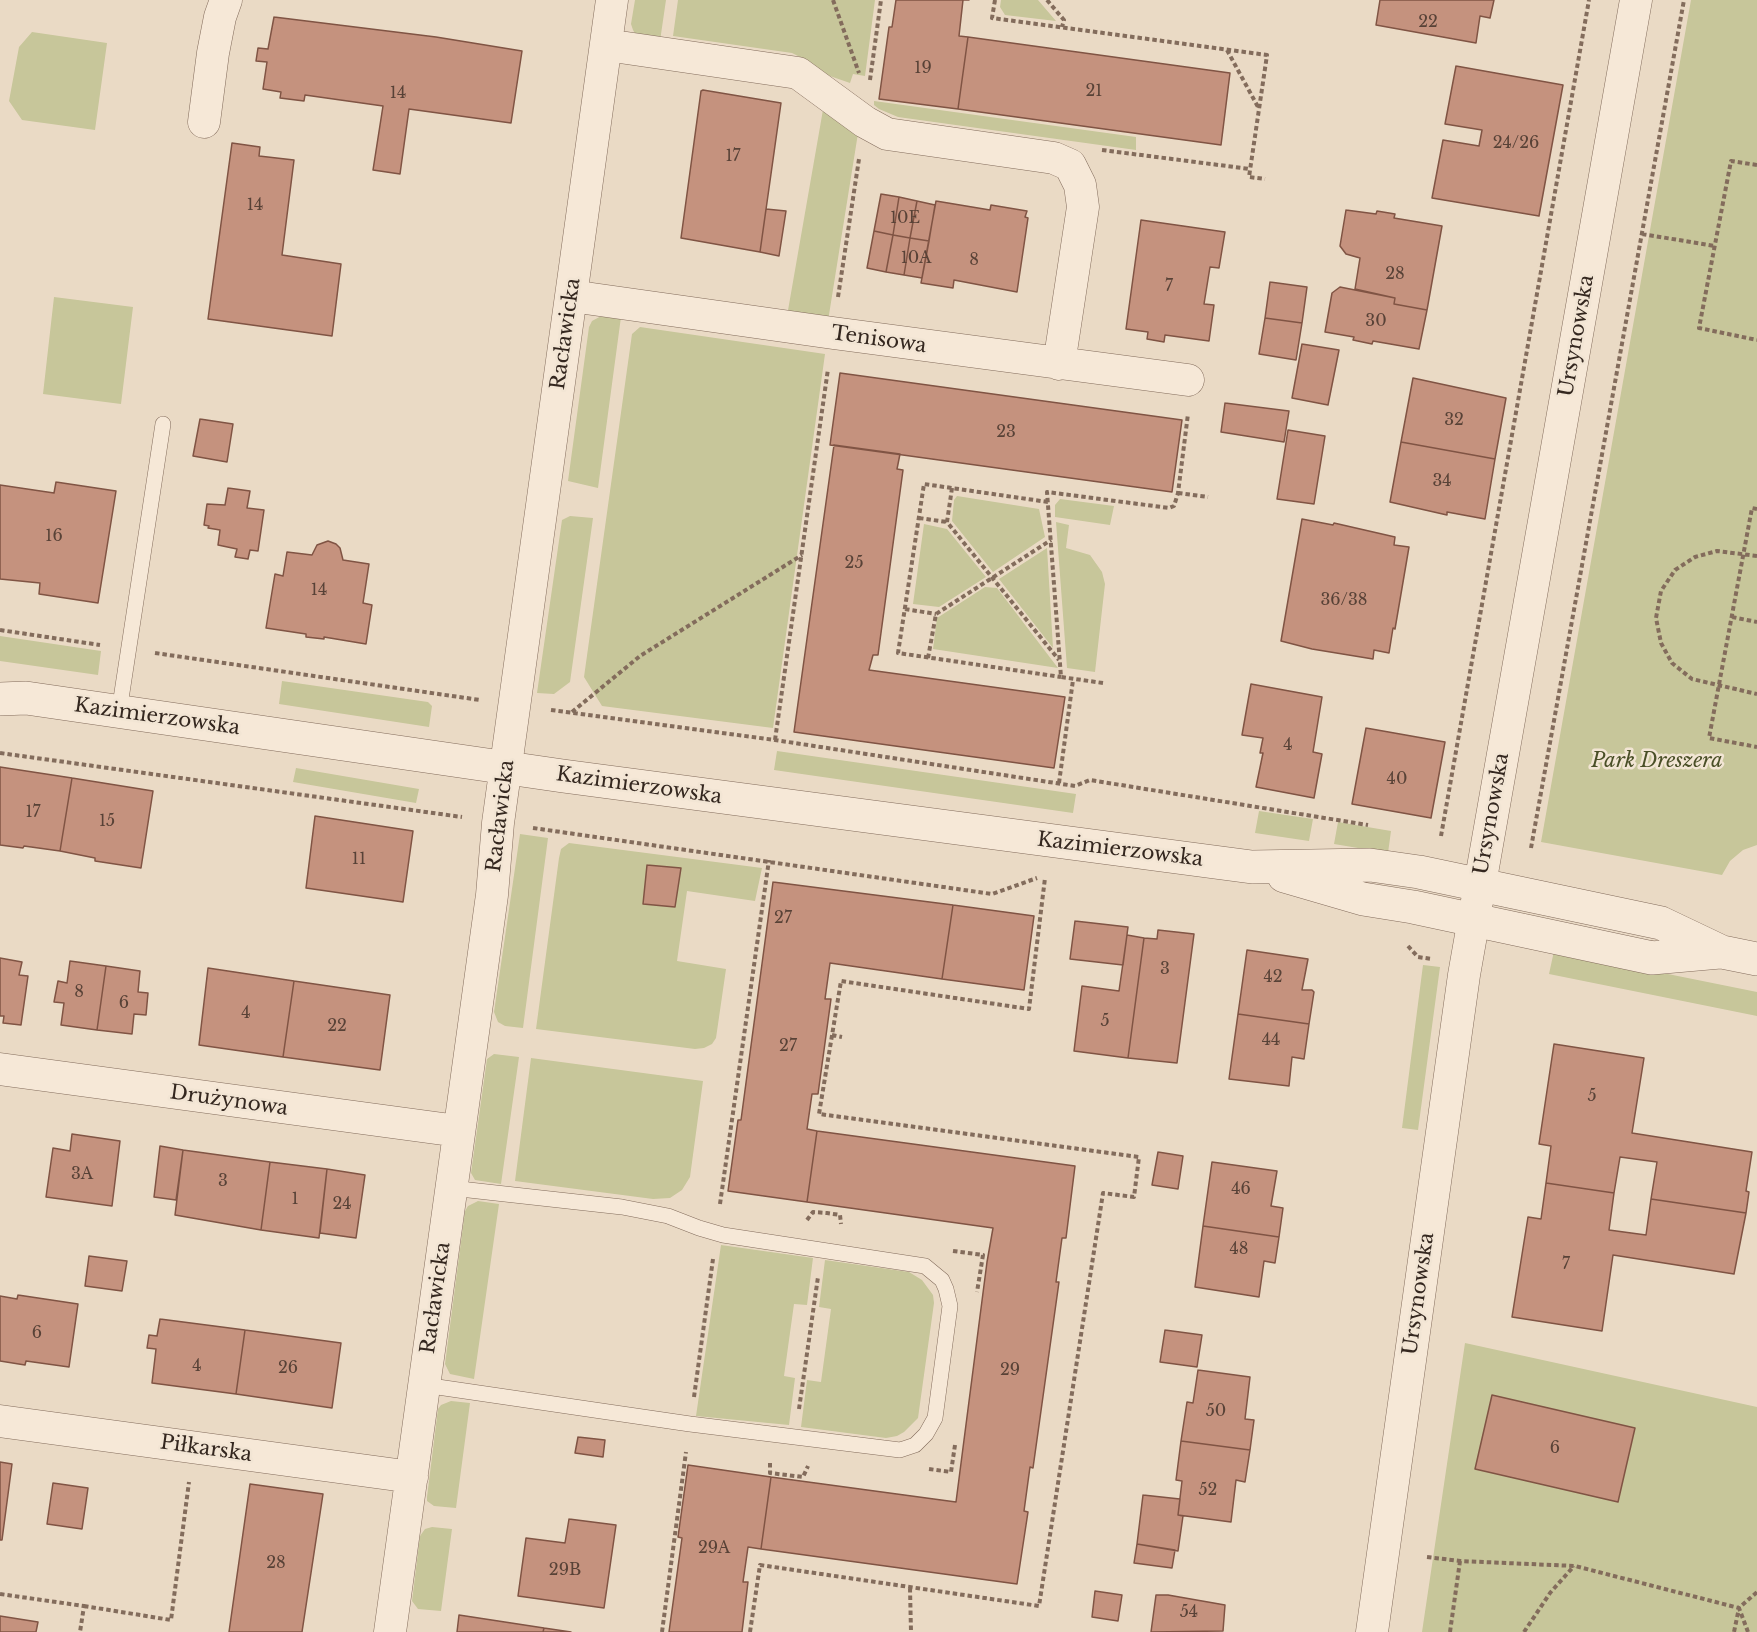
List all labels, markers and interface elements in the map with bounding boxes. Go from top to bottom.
house number: 22 [1418,12,1438,32]
house number: 19 [914,58,932,78]
house number: 21 [1086,81,1102,101]
house number: 14 [390,83,406,103]
house number: 24/26 [1493,133,1539,153]
house number: 17 [725,146,741,166]
house number: 14 [247,195,263,215]
house number: 10E [890,208,920,228]
house number: 10A [901,248,931,268]
house number: 8 [969,250,979,270]
house number: 28 [1385,264,1405,284]
street label: Ursynowska [1554,273,1600,399]
street label: Racławicka [546,276,586,392]
house number: 7 [1165,276,1173,296]
house number: 30 [1365,311,1387,331]
street label: Tenisowa [830,321,928,359]
house number: 32 [1444,410,1464,430]
house number: 23 [996,422,1016,442]
house number: 34 [1432,471,1452,491]
house number: 16 [45,526,63,546]
house number: 25 [845,553,863,573]
house number: 14 [311,580,327,600]
house number: 36/38 [1320,590,1368,610]
street label: Kazimierzowska [73,693,241,741]
house number: 4 [1283,735,1293,755]
park label: Park Dreszera [1591,749,1723,773]
street label: Ursynowska [1469,751,1515,877]
street label: Racławicka [482,759,520,873]
street label: Kazimierzowska [555,762,723,810]
house number: 40 [1387,769,1407,789]
house number: 17 [25,802,41,822]
house number: 15 [99,811,115,831]
street label: Kazimierzowska [1036,828,1204,872]
house number: 11 [352,849,366,869]
house number: 27 [774,908,792,928]
house number: 3 [1160,959,1170,979]
house number: 42 [1263,967,1283,987]
house number: 8 [74,982,84,1002]
house number: 6 [119,993,129,1013]
house number: 4 [241,1003,251,1023]
house number: 5 [1100,1011,1110,1031]
house number: 22 [327,1016,347,1036]
house number: 44 [1262,1030,1280,1050]
house number: 27 [779,1036,797,1056]
street label: Drużynowa [168,1081,290,1121]
house number: 5 [1587,1086,1597,1106]
house number: 3A [71,1164,93,1184]
house number: 3 [218,1171,228,1191]
house number: 46 [1231,1179,1251,1199]
house number: 1 [291,1189,299,1209]
house number: 24 [332,1194,352,1214]
street label: Ursynowska [1399,1231,1439,1357]
house number: 48 [1229,1239,1249,1259]
street label: Racławicka [416,1240,456,1356]
house number: 7 [1562,1254,1570,1274]
house number: 6 [32,1323,42,1343]
house number: 4 [192,1356,202,1376]
house number: 26 [278,1358,298,1378]
house number: 29 [1000,1360,1020,1380]
house number: 50 [1206,1401,1226,1421]
street label: Piłkarska [159,1431,253,1467]
house number: 6 [1550,1438,1560,1458]
house number: 52 [1199,1480,1217,1500]
house number: 29A [698,1538,730,1558]
house number: 28 [266,1553,286,1573]
house number: 29B [549,1560,581,1580]
house number: 54 [1180,1602,1198,1622]

